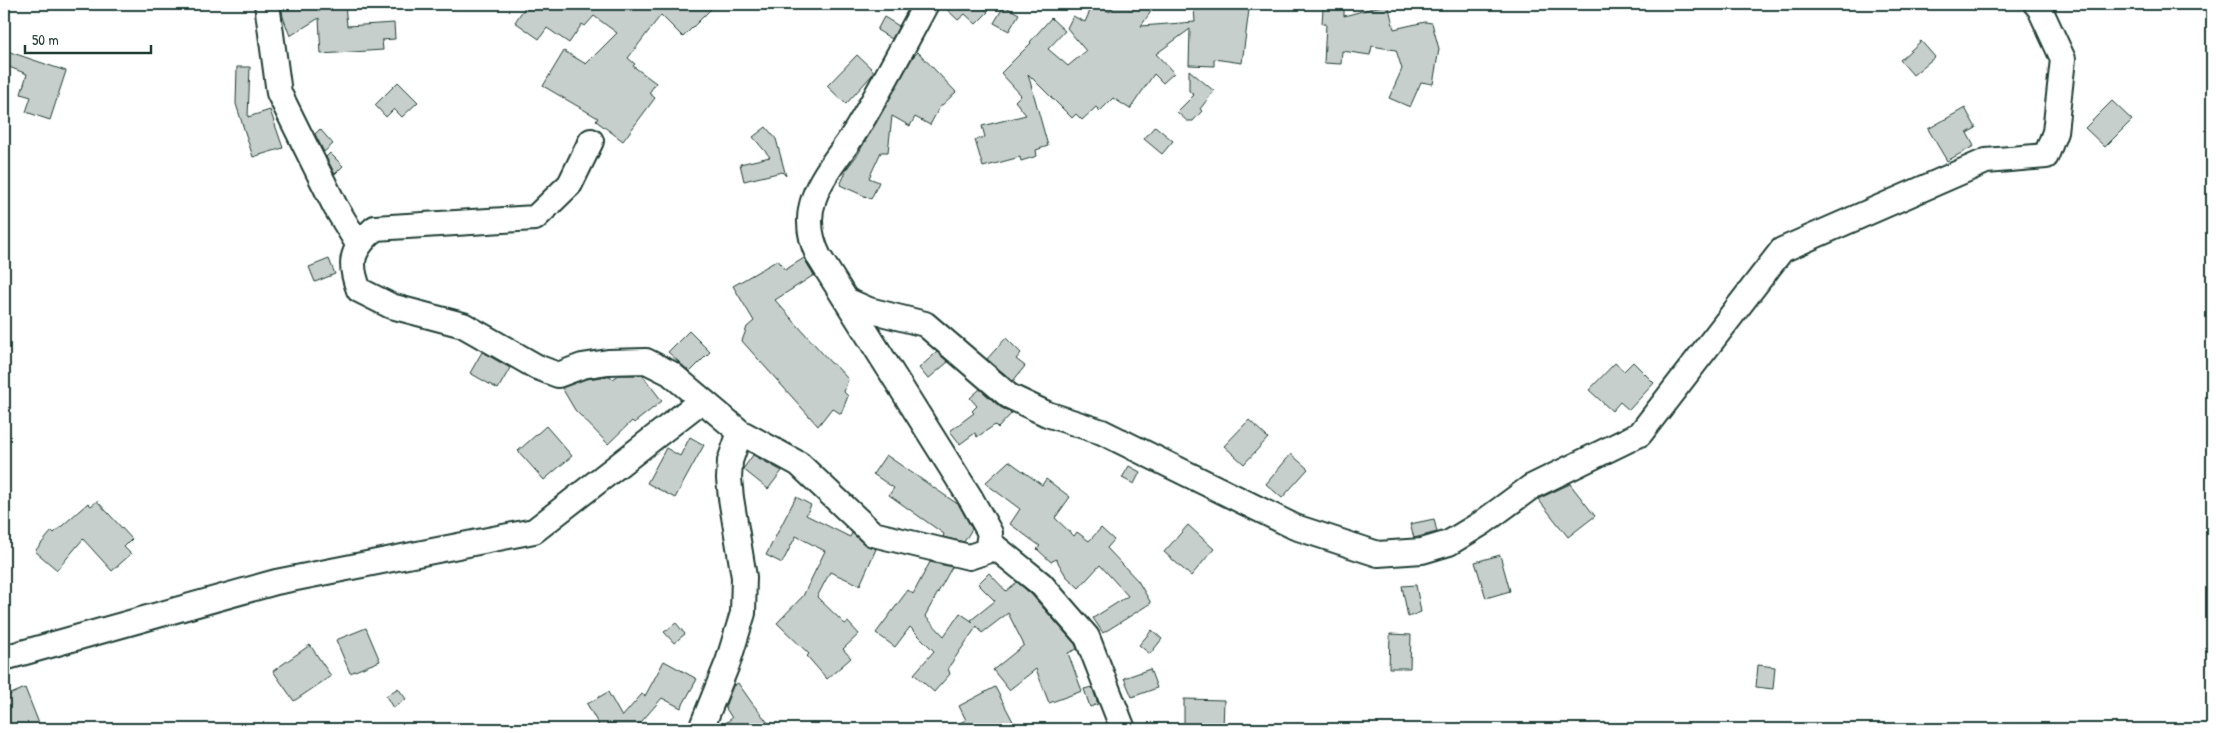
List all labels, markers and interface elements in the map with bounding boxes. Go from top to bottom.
scale bar [25,22,151,54]
text: 50 m [32,29,59,50]

